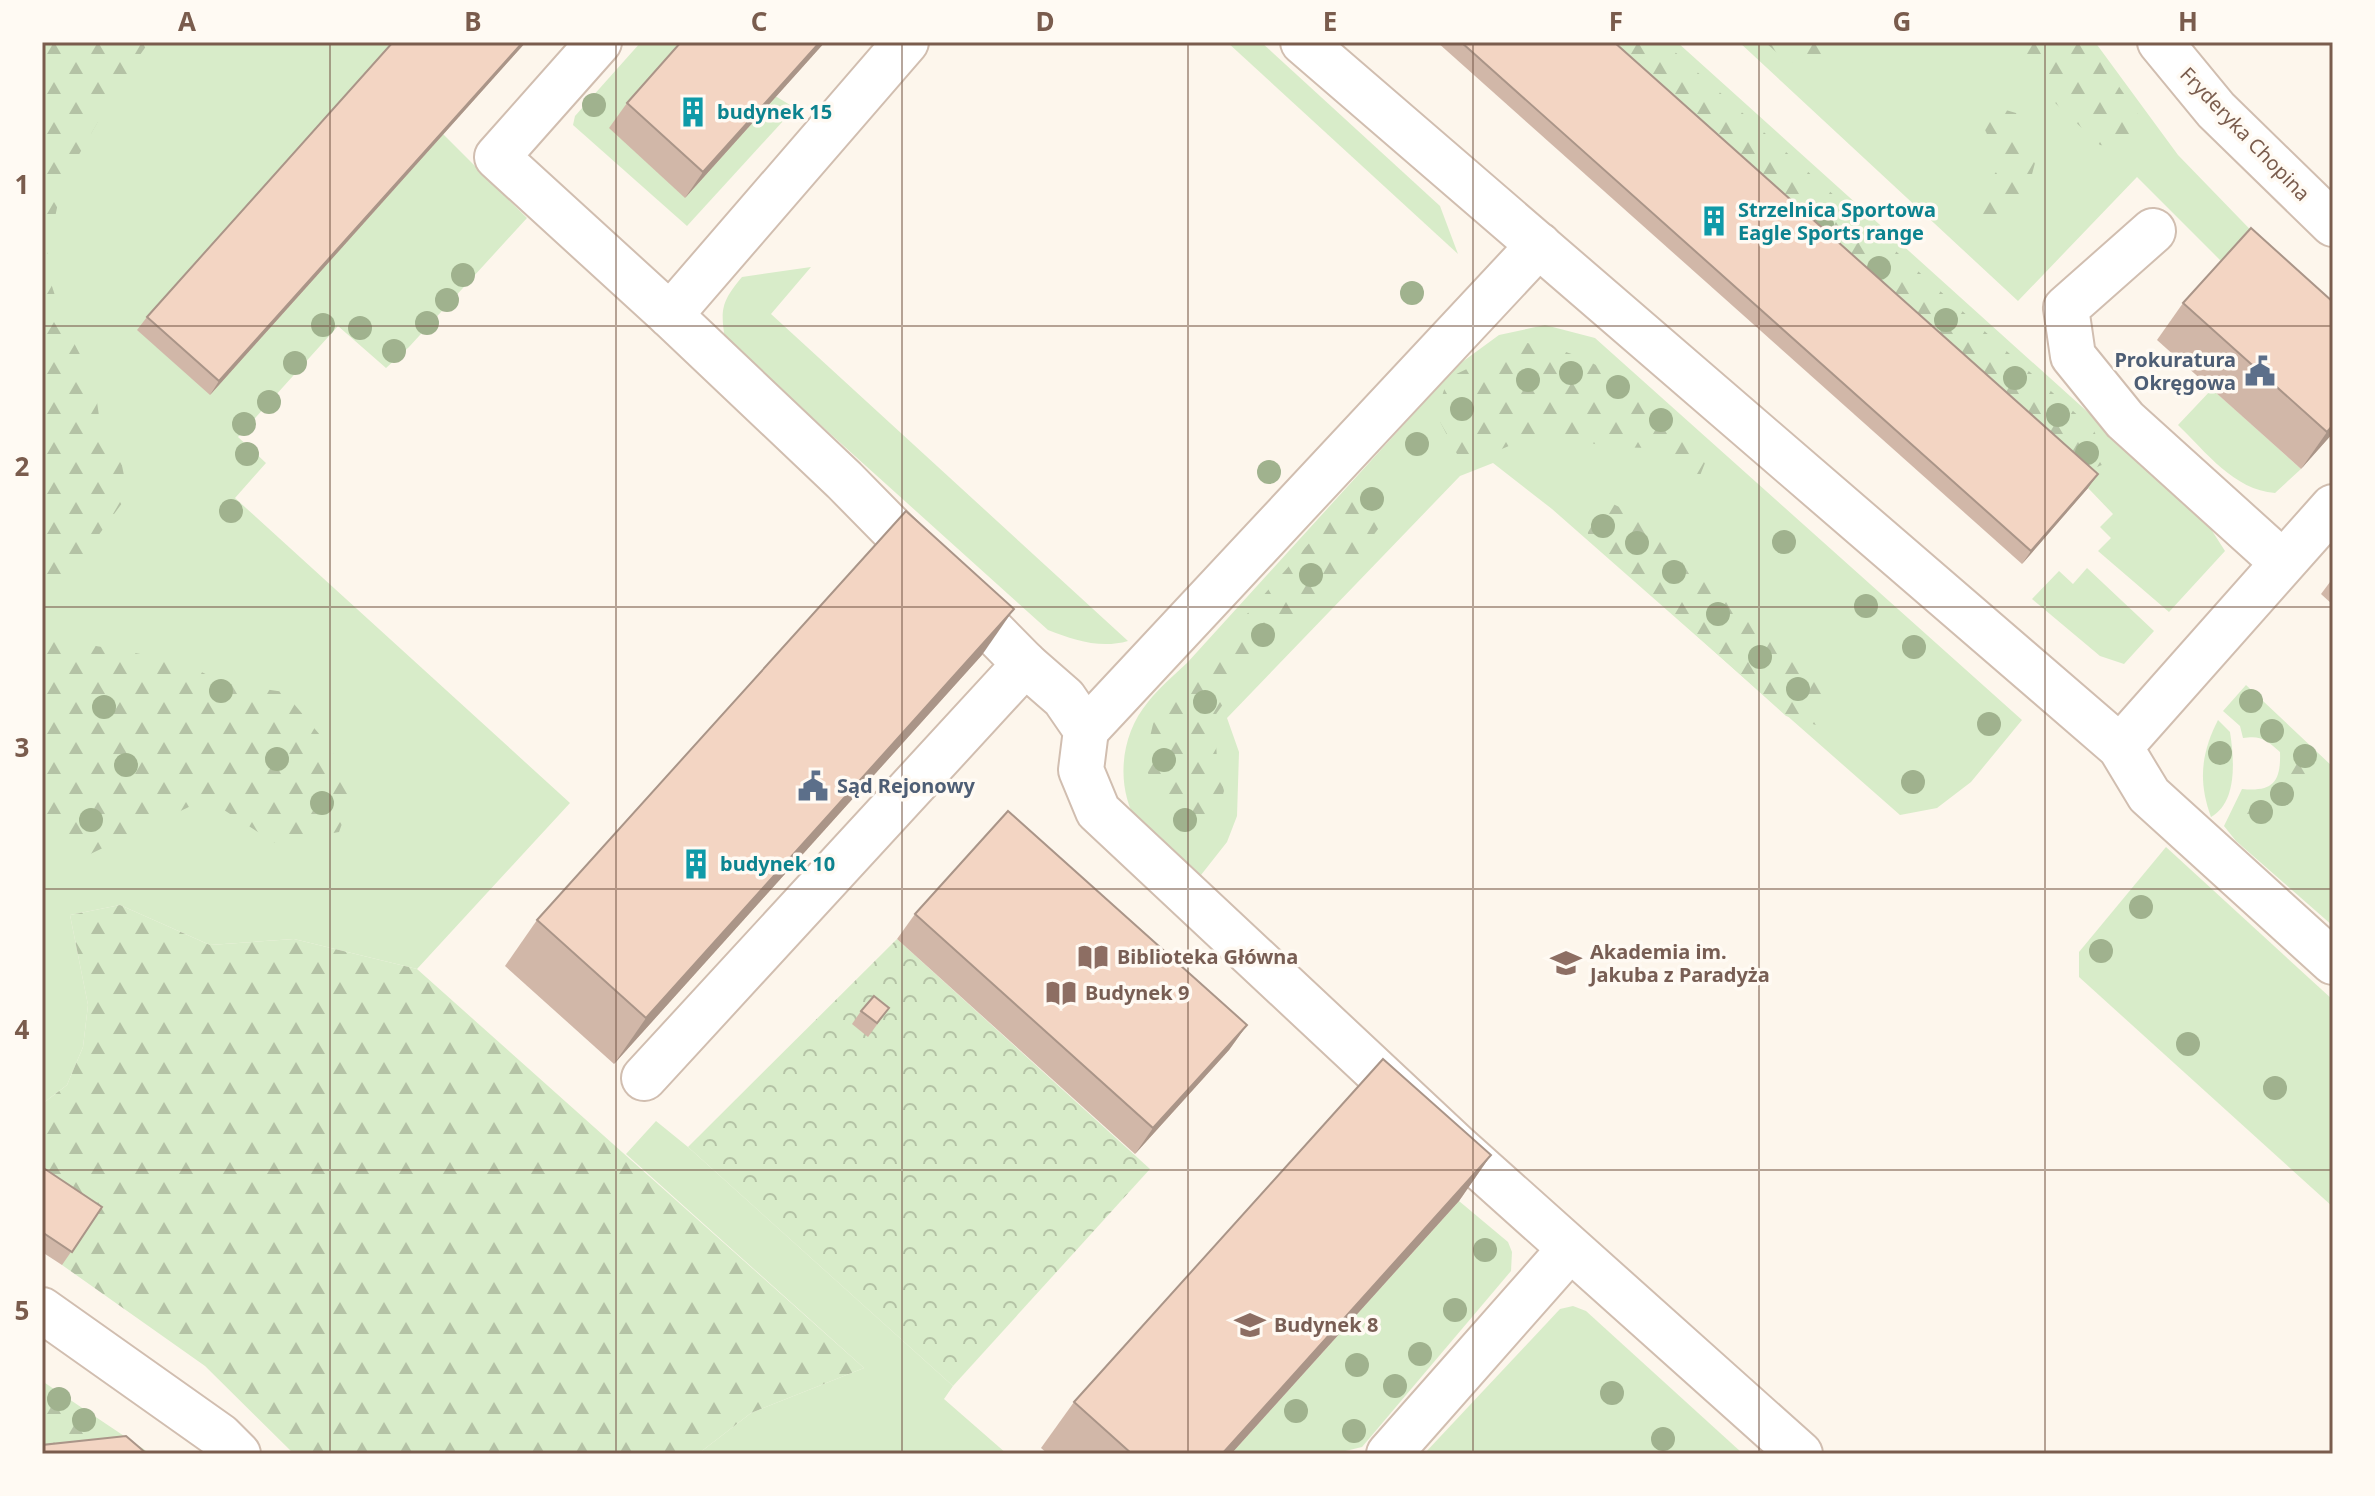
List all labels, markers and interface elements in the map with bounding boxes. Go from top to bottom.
text: A [178,3,196,39]
text: B [464,3,482,39]
text: C [751,3,767,39]
text: D [1035,3,1055,39]
text: E [1323,3,1337,39]
text: F [1609,3,1623,39]
text: G [1893,3,1911,39]
text: H [2178,3,2198,39]
street label: Fryderyka Chopina [2174,61,2316,206]
building icon: budynek 15 [676,95,710,129]
place label: budynek 15 [717,98,832,125]
text: 1 [15,166,29,202]
place label: Strzelnica Sportowa Eagle Sports range [1738,196,1936,246]
building icon: Strzelnica Sportowa Eagle Sports range [1697,204,1731,238]
place label: Prokuratura Okręgowa [2114,346,2236,396]
public building icon: Prokuratura Okręgowa [2243,354,2277,388]
text: 2 [15,448,30,484]
text: 3 [15,729,29,765]
public building icon: Sąd Rejonowy [796,769,830,803]
place label: Sąd Rejonowy [837,772,976,799]
building icon: budynek 10 [679,847,713,881]
place label: budynek 10 [720,850,835,877]
place label: Akademia im. Jakuba z Paradyża [1588,938,1770,988]
library icon: Biblioteka Główna [1076,940,1110,974]
place label: Biblioteka Główna [1117,943,1298,970]
school or university icon: Akademia im. Jakuba z Paradyża [1549,946,1583,980]
library icon: Budynek 9 [1044,976,1078,1010]
place label: Budynek 9 [1085,979,1189,1006]
text: 4 [15,1011,30,1047]
text: 5 [15,1292,29,1328]
school or university icon: Budynek 8 [1233,1308,1267,1342]
place label: Budynek 8 [1274,1311,1378,1338]

